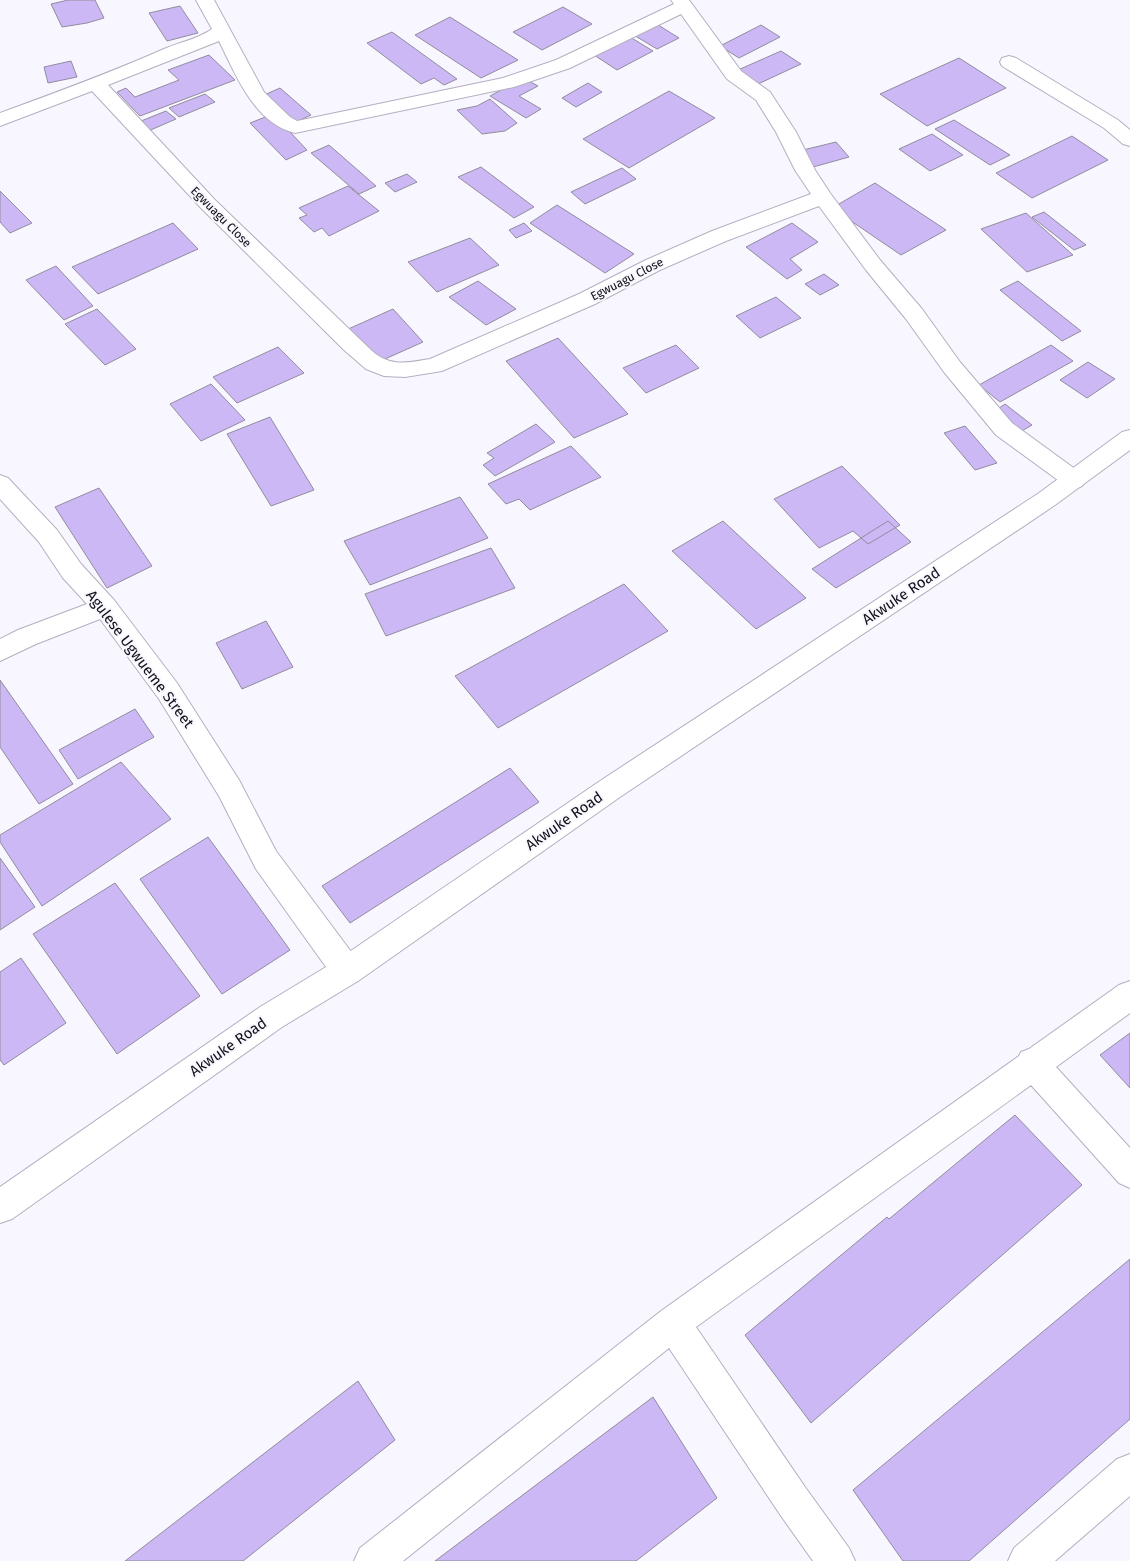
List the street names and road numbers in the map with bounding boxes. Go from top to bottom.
street label: Egwuagu Close [188,184,254,250]
street label: Egwuagu Close [588,255,666,303]
street label: Akwuke Road [859,563,943,629]
street label: Agulese Ugwueme Street [82,587,198,732]
street label: Akwuke Road [522,788,606,854]
street label: Akwuke Road [186,1014,270,1080]

